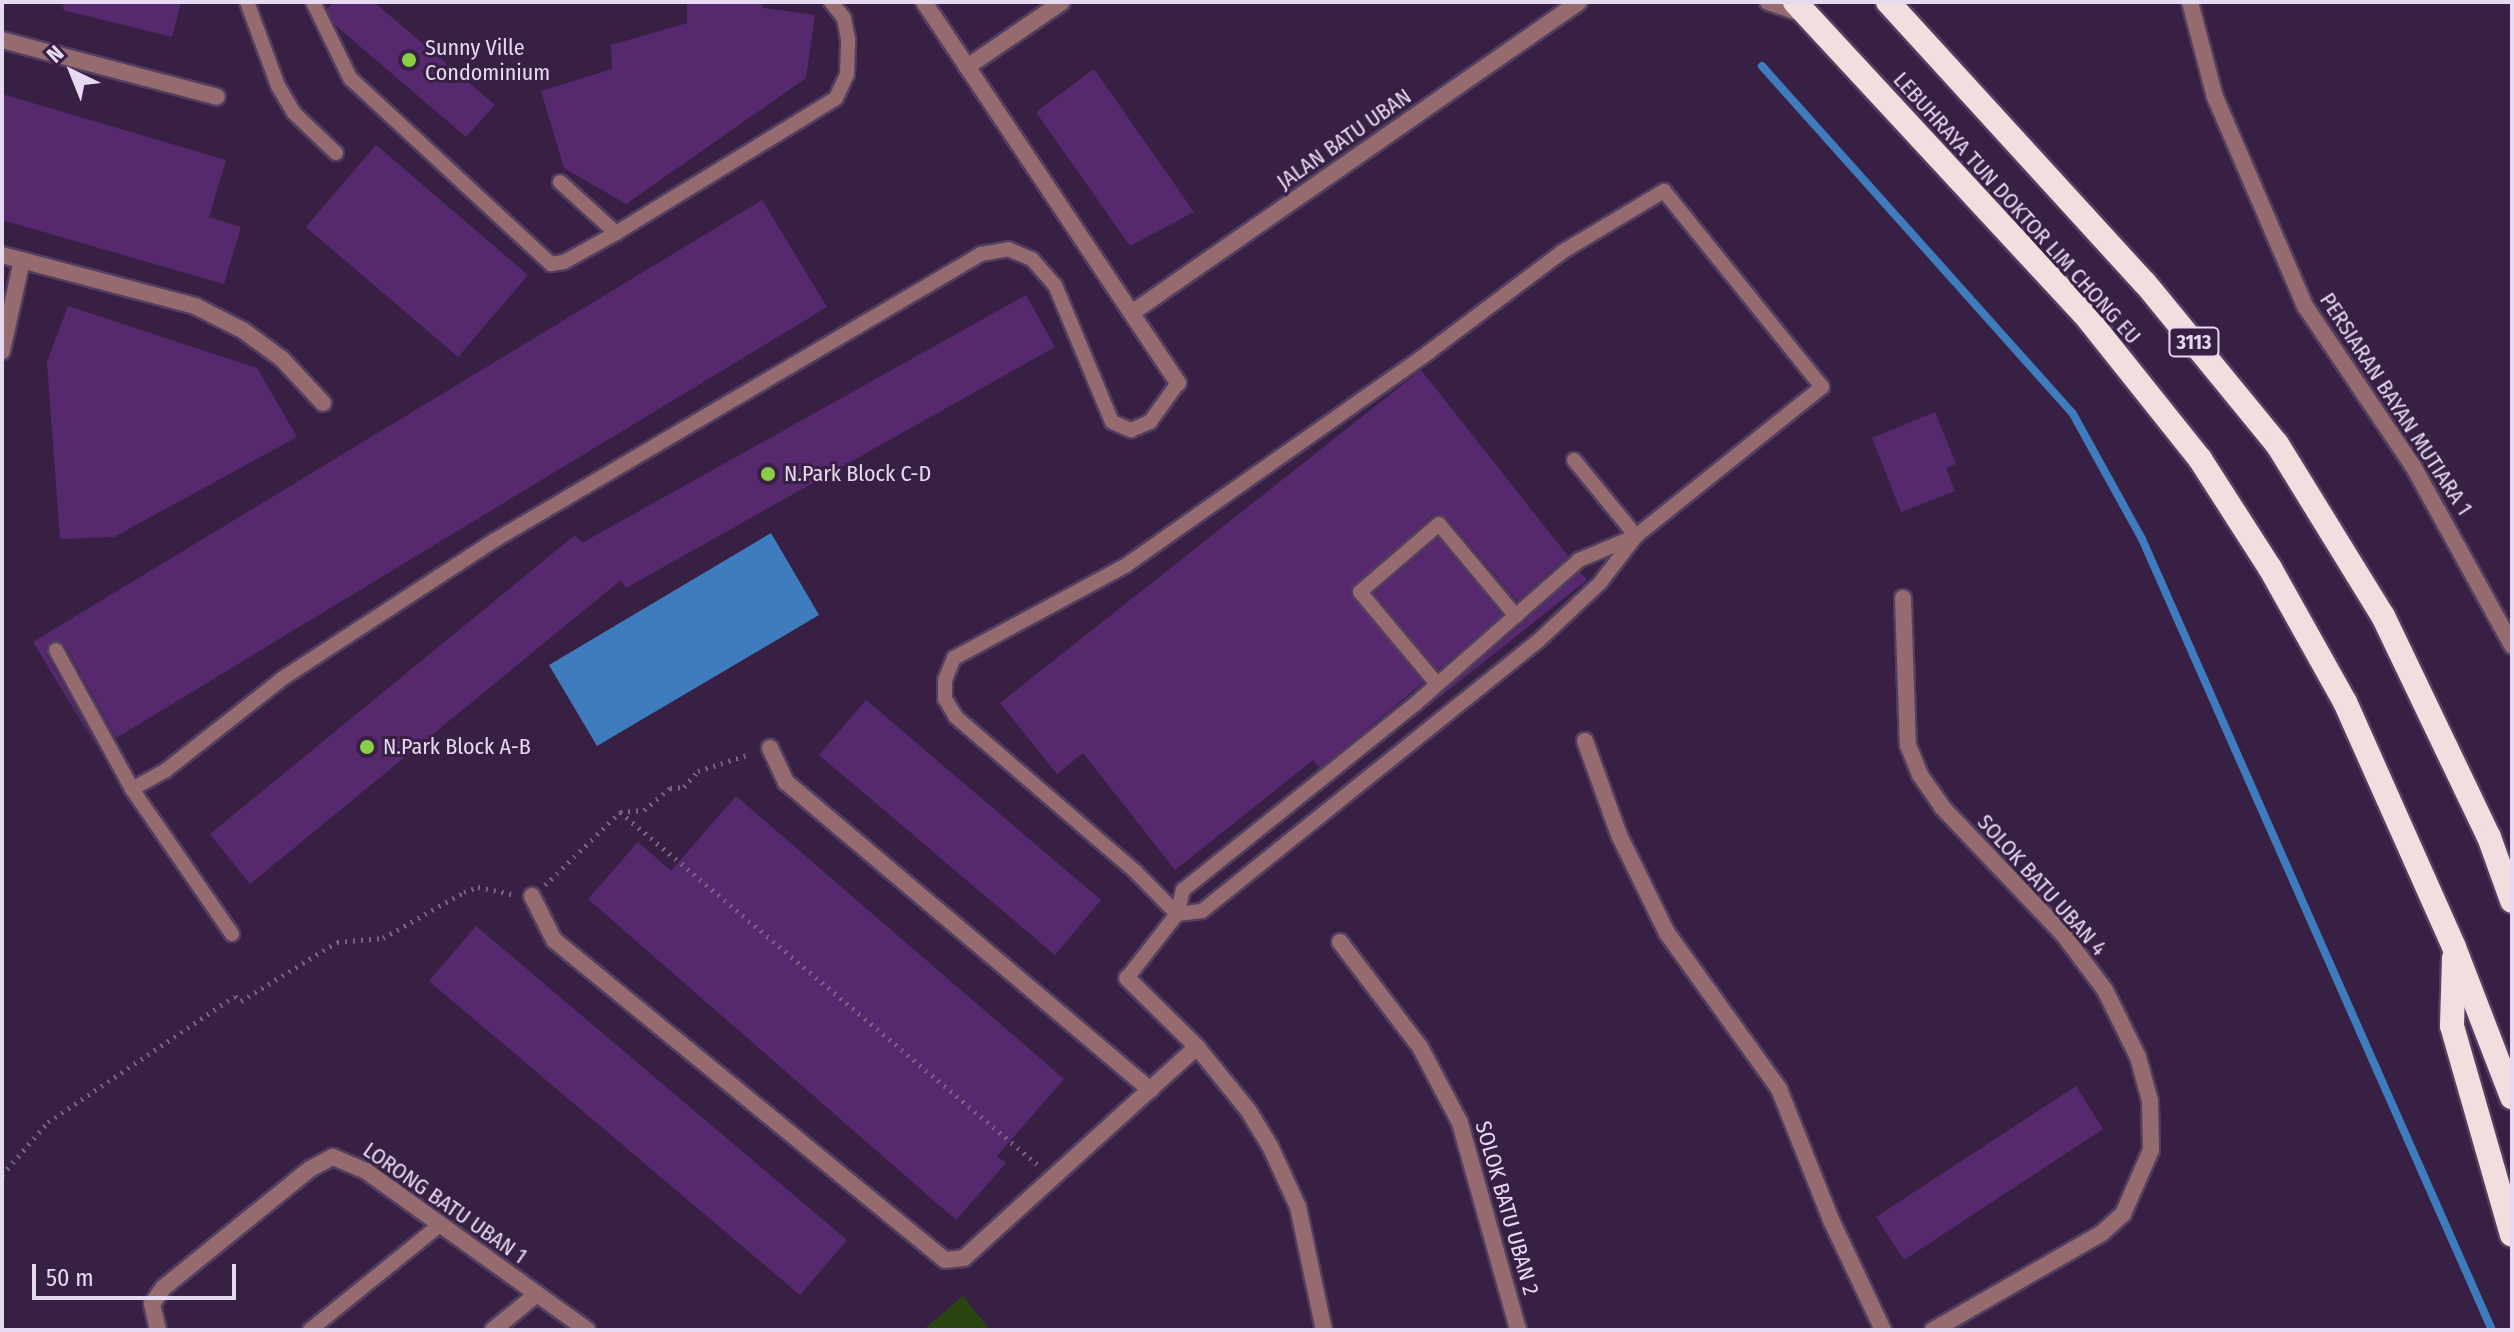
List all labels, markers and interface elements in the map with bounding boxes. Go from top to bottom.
north arrow [32,32,112,112]
place label: Sunny Ville Condominium [425,34,550,86]
text: N [41,40,69,68]
marker: Sunny Ville Condominium [400,51,418,69]
street label: LEBUHRAYA TUN DOKTOR LIM CHONG EU [1888,67,2146,349]
street label: JALAN BATU UBAN [1272,83,1416,195]
street label: PERSIARAN BAYAN MUTIARA 1 [2314,288,2478,520]
road number: 3113 [2168,326,2220,358]
place label: N.Park Block C-D [784,461,931,487]
marker: N.Park Block C-D [759,465,777,483]
place label: N.Park Block A-B [383,734,531,760]
marker: N.Park Block A-B [358,738,376,756]
street label: SOLOK BATU UBAN 4 [1972,809,2112,961]
street label: SOLOK BATU UBAN 2 [1470,1118,1544,1298]
street label: LORONG BATU UBAN 1 [358,1137,532,1269]
scale bar [36,1248,240,1298]
text: 50 m [46,1264,94,1292]

